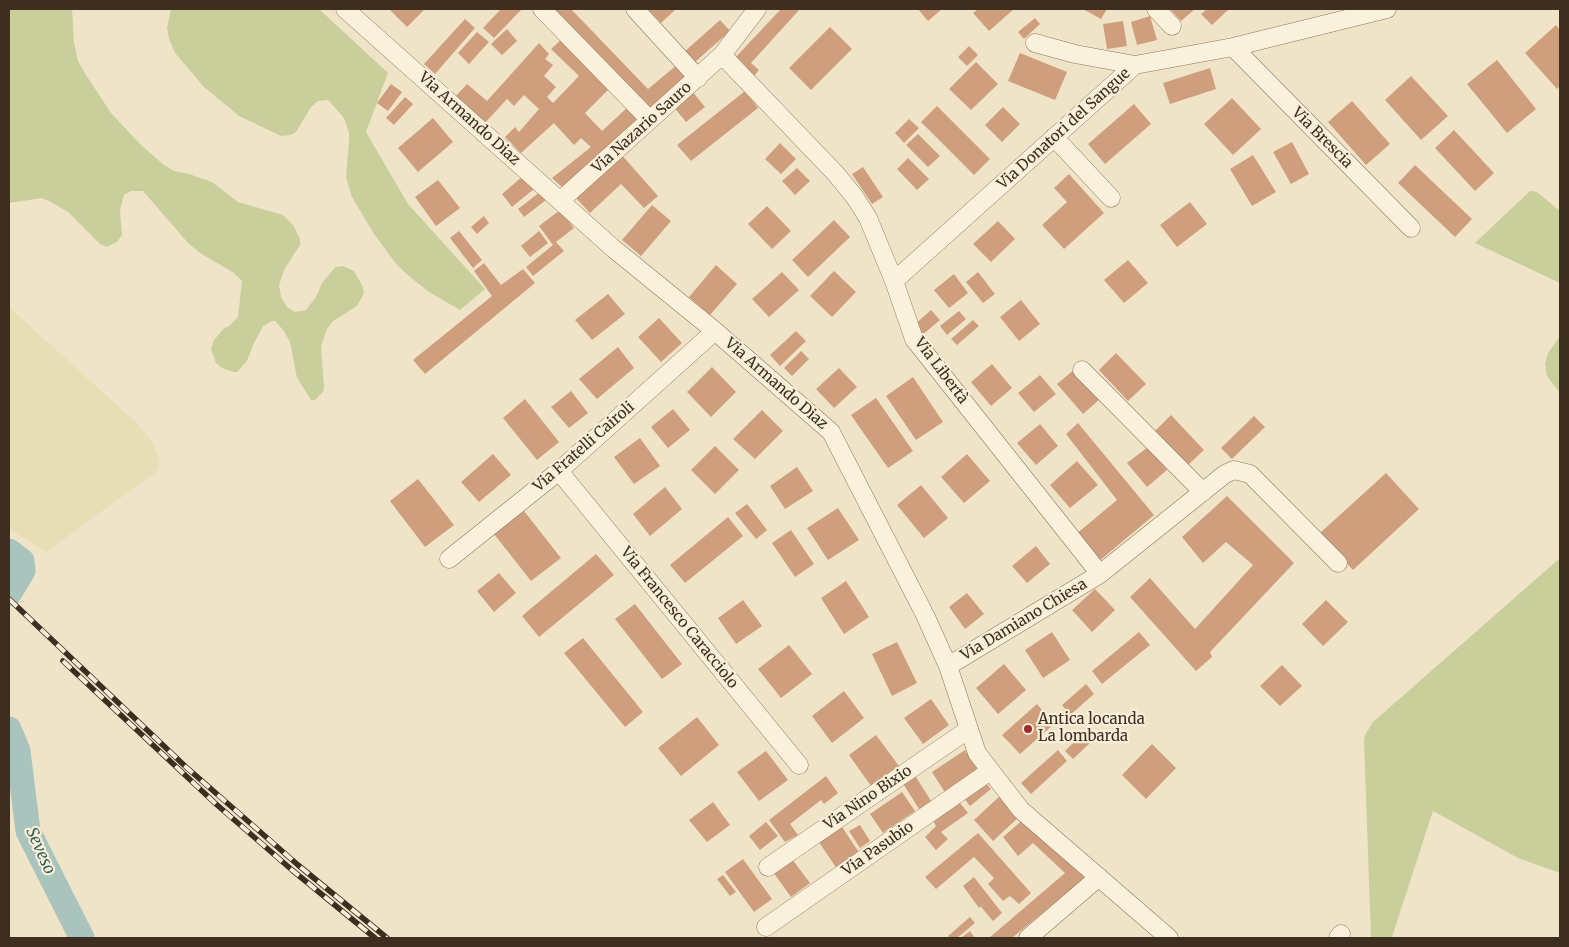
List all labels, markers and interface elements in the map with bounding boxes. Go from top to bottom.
street label: Via Donatori del Sangue [994,65,1134,193]
street label: Via Armando Diaz [415,69,523,169]
street label: Via Nazario Sauro [589,79,695,177]
street label: Via Brescia [1288,104,1356,172]
street label: Via Armando Diaz [721,334,831,434]
street label: Via Libertà [910,334,972,408]
street label: Via Fratelli Cairoli [530,398,638,496]
street label: Via Francesco Caracciolo [616,544,742,692]
street label: Via Damiano Chiesa [958,575,1090,665]
place label: Antica locanda La lombarda [1038,711,1145,746]
marker: Antica locanda La lombarda [1022,723,1034,735]
street label: Via Nino Bixio [821,762,915,834]
street label: Via Pasubio [839,818,917,880]
water label: Seveso [21,825,59,877]

